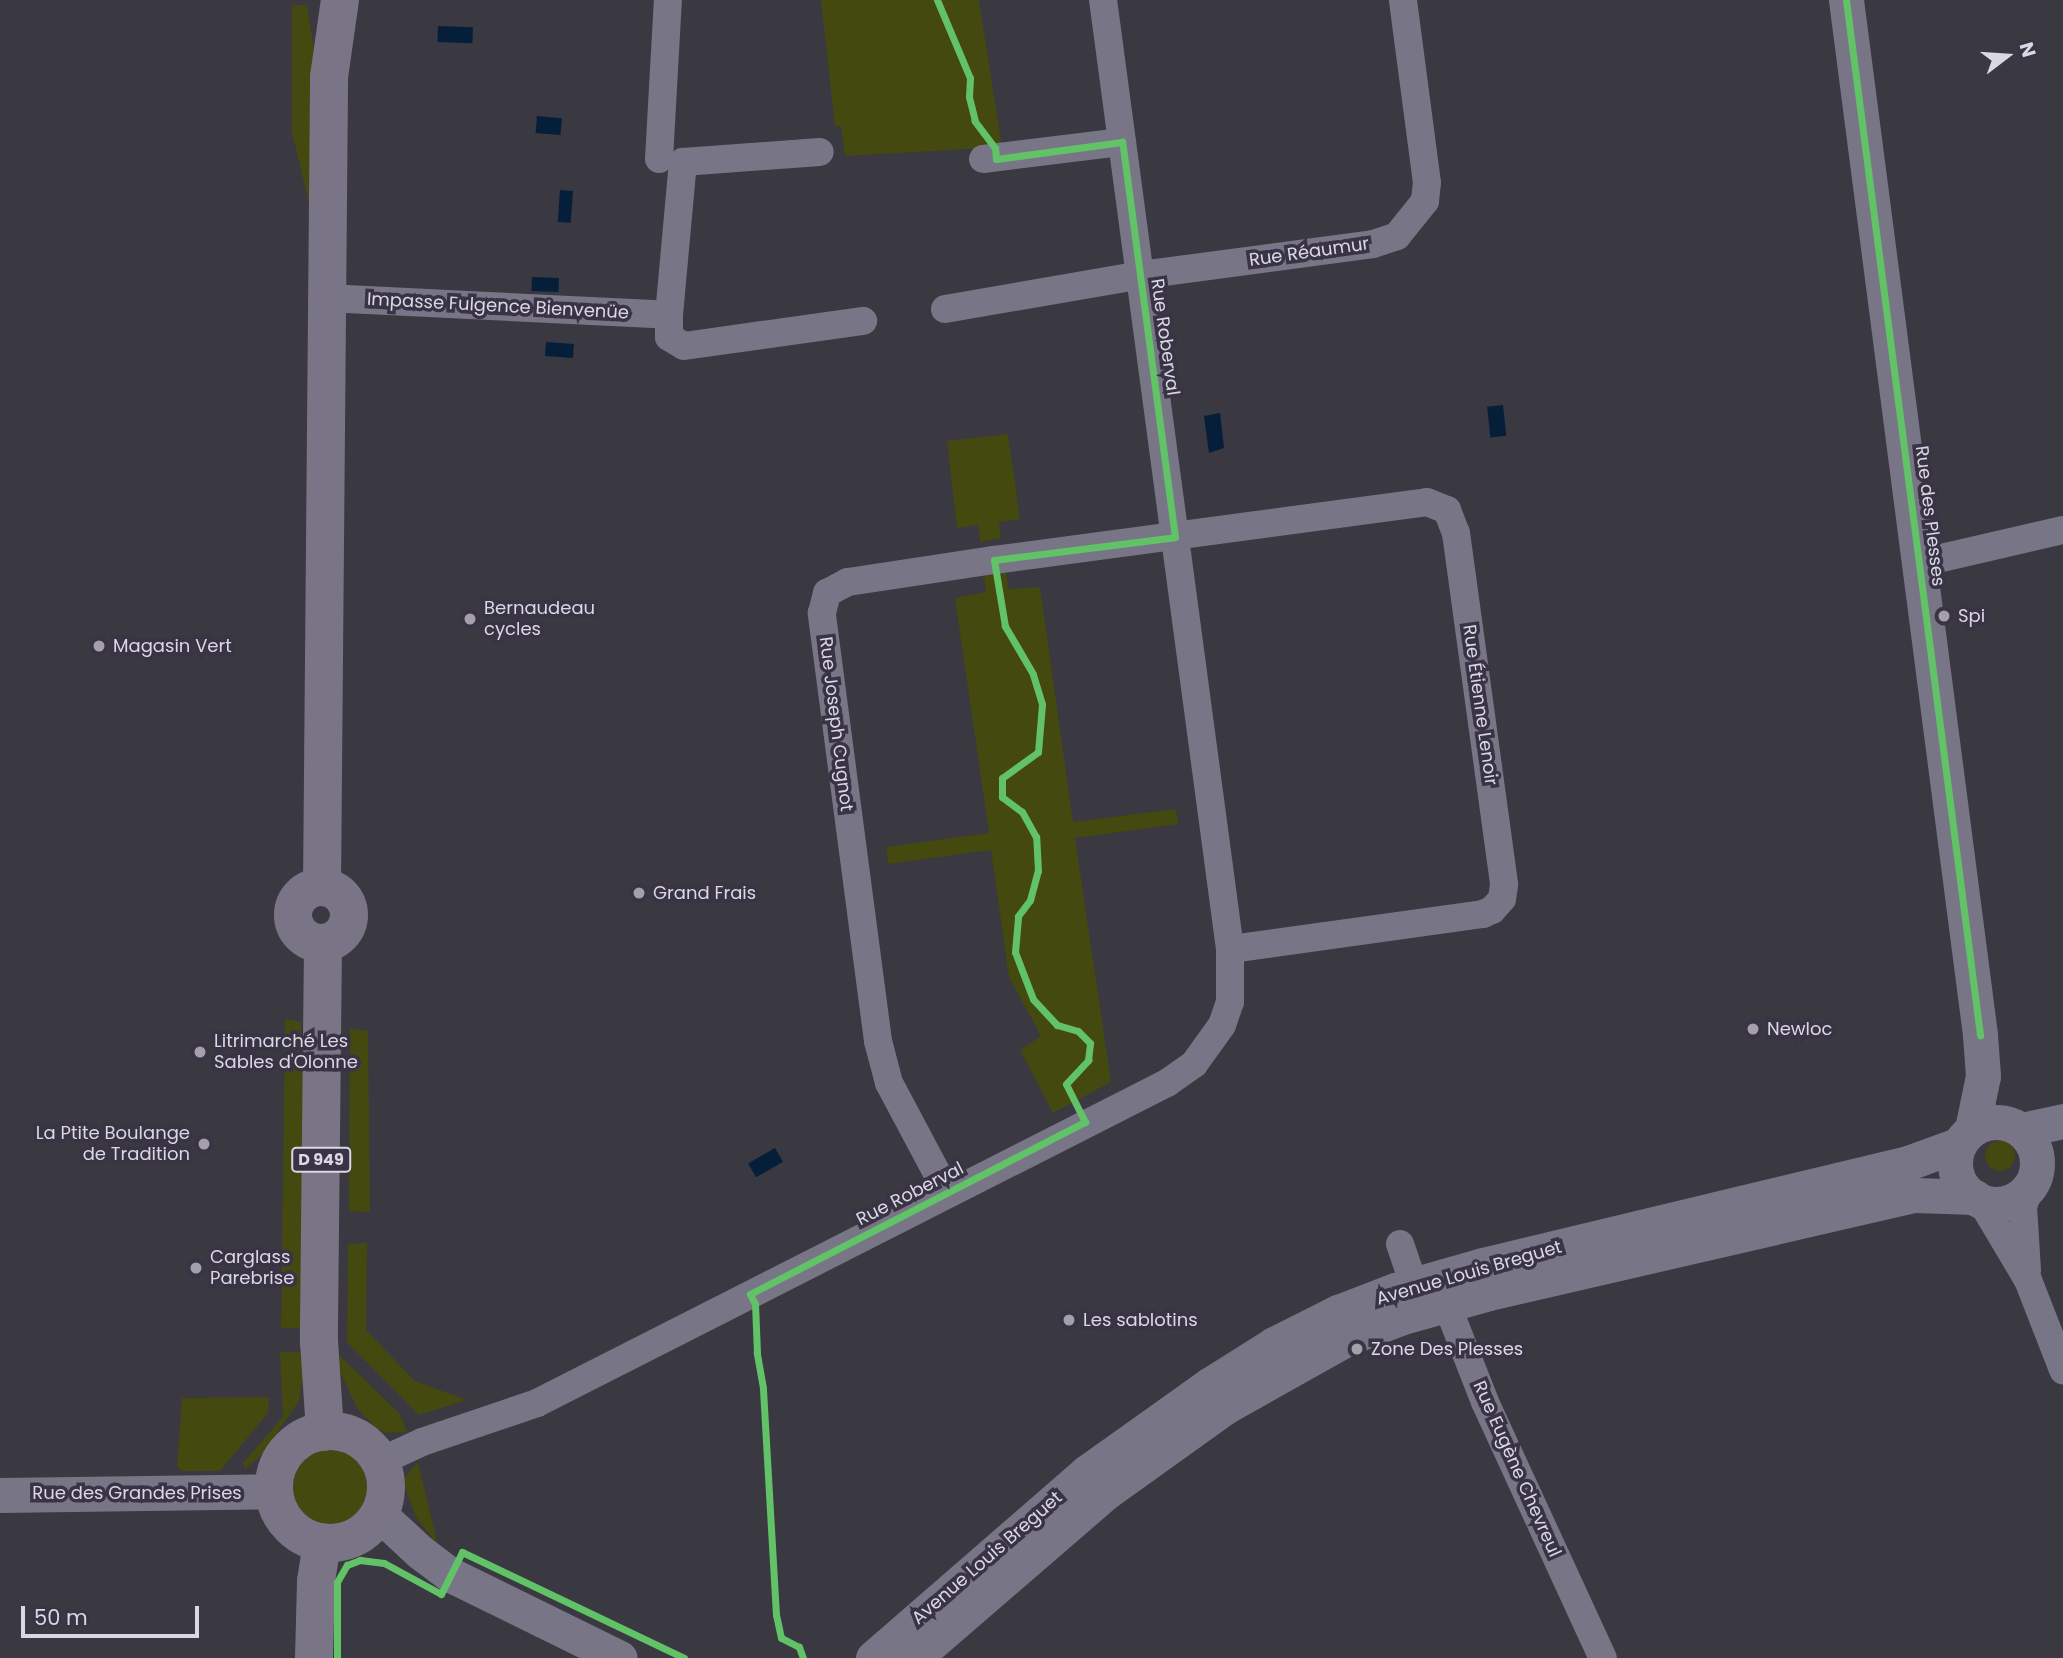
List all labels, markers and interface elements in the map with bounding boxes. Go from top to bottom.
north arrow [1972,21,2042,91]
text: N [2013,39,2043,60]
street label: Rue Réaumur [1248,233,1370,271]
street label: Rue Roberval [1146,277,1184,397]
street label: Impasse Fulgence Bienvenüe [366,288,630,324]
street label: Rue des Plesses [1911,445,1949,587]
place label: Bernaudeau cycles [484,598,595,640]
place label: Spi [1958,605,1985,627]
marker: Spi [1936,608,1952,624]
marker: Bernaudeau cycles [462,611,478,627]
street label: Rue Étienne Lenoir [1458,623,1502,787]
place label: Magasin Vert [113,635,232,657]
street label: Rue Joseph Cugnot [815,635,857,813]
marker: Magasin Vert [91,638,107,654]
place label: Grand Frais [653,882,756,904]
marker: Grand Frais [631,885,647,901]
place label: Newloc [1767,1018,1832,1040]
marker: Newloc [1745,1021,1761,1037]
place label: Litrimarché Les Sables d'Olonne [214,1031,358,1074]
marker: Litrimarché Les Sables d'Olonne [192,1044,208,1060]
place label: La Ptite Boulange de Tradition [36,1123,190,1166]
marker: La Ptite Boulange de Tradition [196,1136,212,1152]
road number: D 949 [290,1148,352,1172]
street label: Rue Roberval [853,1158,967,1230]
street label: Avenue Louis Breguet [1374,1236,1564,1310]
place label: Carglass Parebrise [210,1247,294,1290]
marker: Carglass Parebrise [188,1260,204,1276]
place label: Les sablotins [1083,1309,1198,1331]
marker: Les sablotins [1061,1312,1077,1328]
place label: Zone Des Plesses [1371,1338,1523,1360]
marker: Zone Des Plesses [1349,1341,1365,1357]
street label: Rue Eugène Chevreul [1468,1378,1566,1560]
street label: Rue des Grandes Prises [32,1482,242,1504]
street label: Avenue Louis Breguet [907,1487,1067,1629]
scale bar [24,1592,203,1636]
text: 50 m [34,1603,88,1632]

